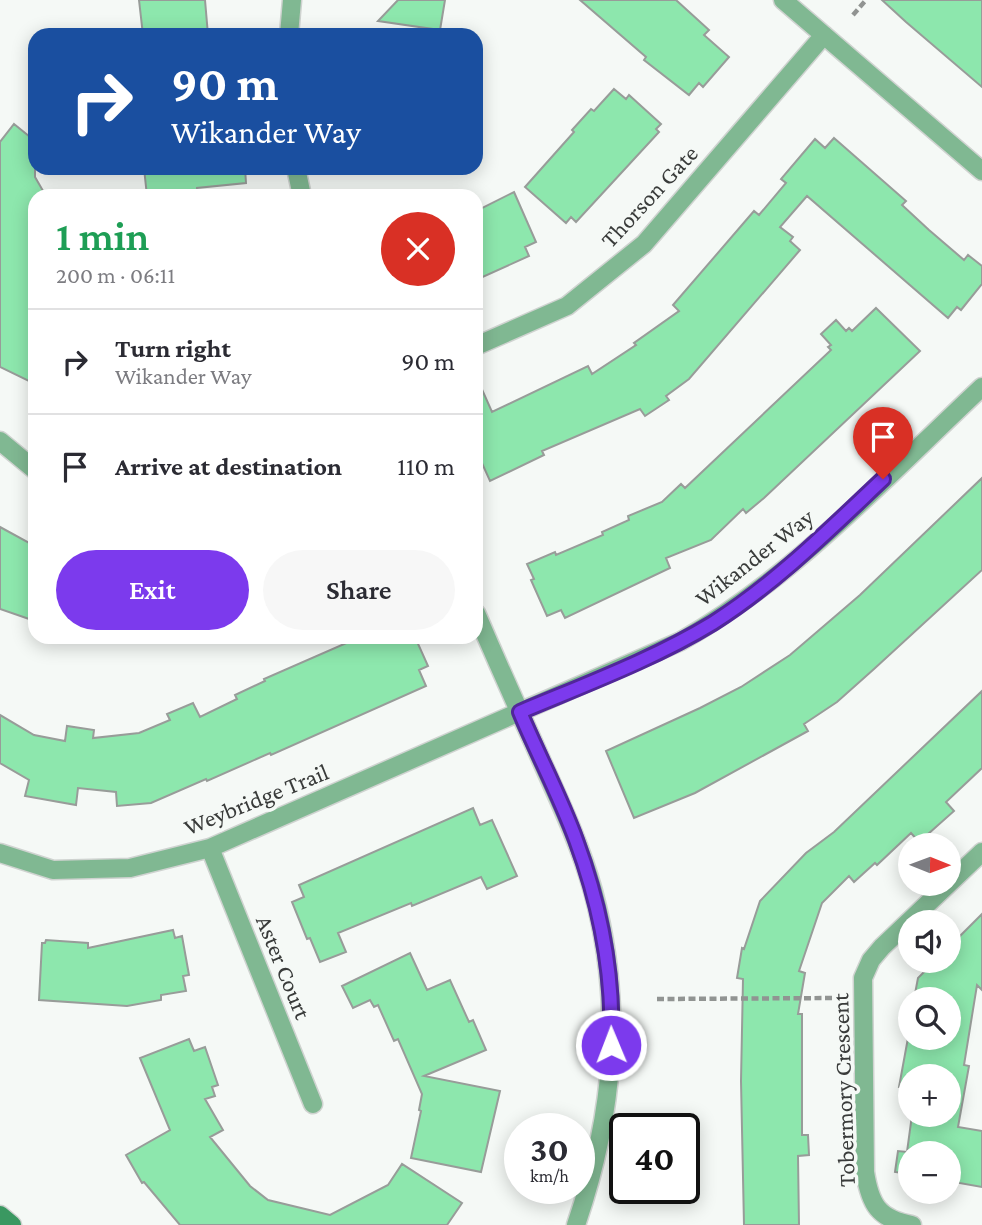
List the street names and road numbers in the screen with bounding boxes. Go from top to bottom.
street label: Thorson Gate [595,139,703,253]
street label: Wikander Way [690,502,819,612]
street label: Weybridge Trail [180,758,332,840]
street label: Aster Court [251,911,317,1024]
street label: Tobermory Crescent [826,991,860,1187]

